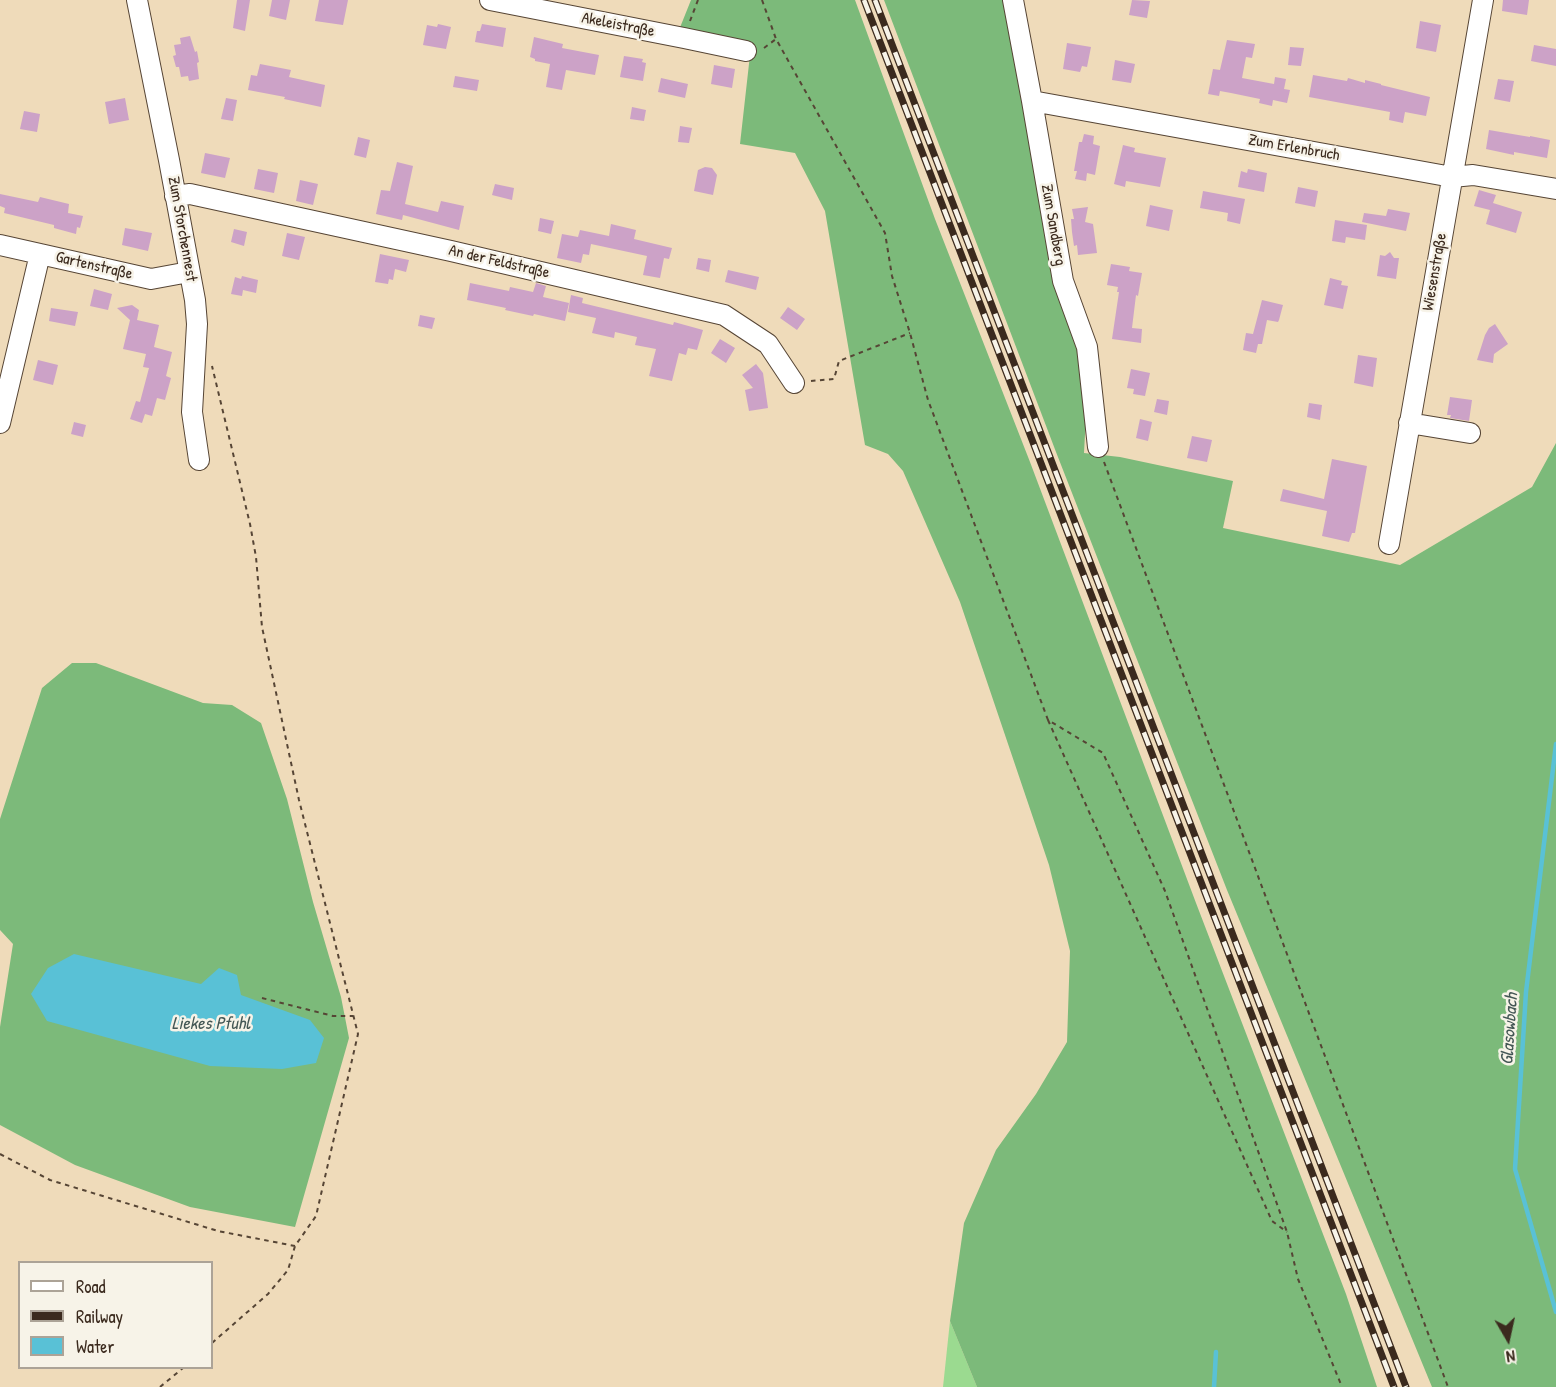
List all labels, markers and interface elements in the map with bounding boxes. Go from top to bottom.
street label: Akeleistraße [580,9,656,41]
street label: Zum Erlenbruch [1247,131,1341,165]
street label: Zum Storchennest [163,175,201,283]
street label: Zum Sandberg [1036,183,1070,267]
street label: Wiesenstraße [1419,232,1451,312]
street label: An der Feldstraße [447,241,551,283]
street label: Gartenstraße [54,248,134,284]
water label: Glasowbach [1497,992,1523,1066]
water label: Liekes Pfuhl [172,1013,250,1035]
legend [18,1261,213,1369]
text: Road [76,1274,106,1299]
text: Railway [76,1304,123,1329]
north arrow [1478,1309,1538,1369]
text: Water [76,1334,114,1359]
text: N [1505,1345,1517,1368]

